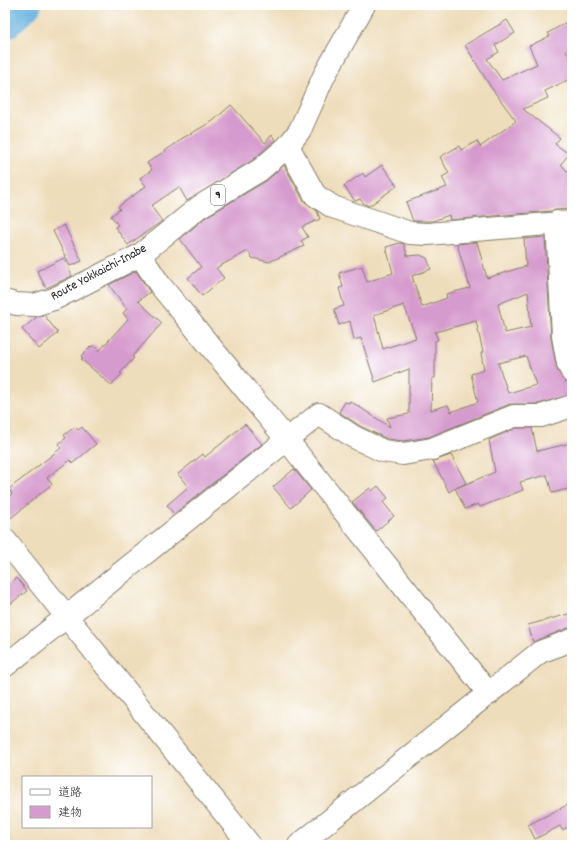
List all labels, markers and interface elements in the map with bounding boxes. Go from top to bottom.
road number: 9 [211,185,225,205]
street label: Route Yokkaichi-Inabe [48,240,151,306]
legend [22,776,152,828]
text: 道路 [58,785,82,802]
text: 建物 [58,805,82,822]

